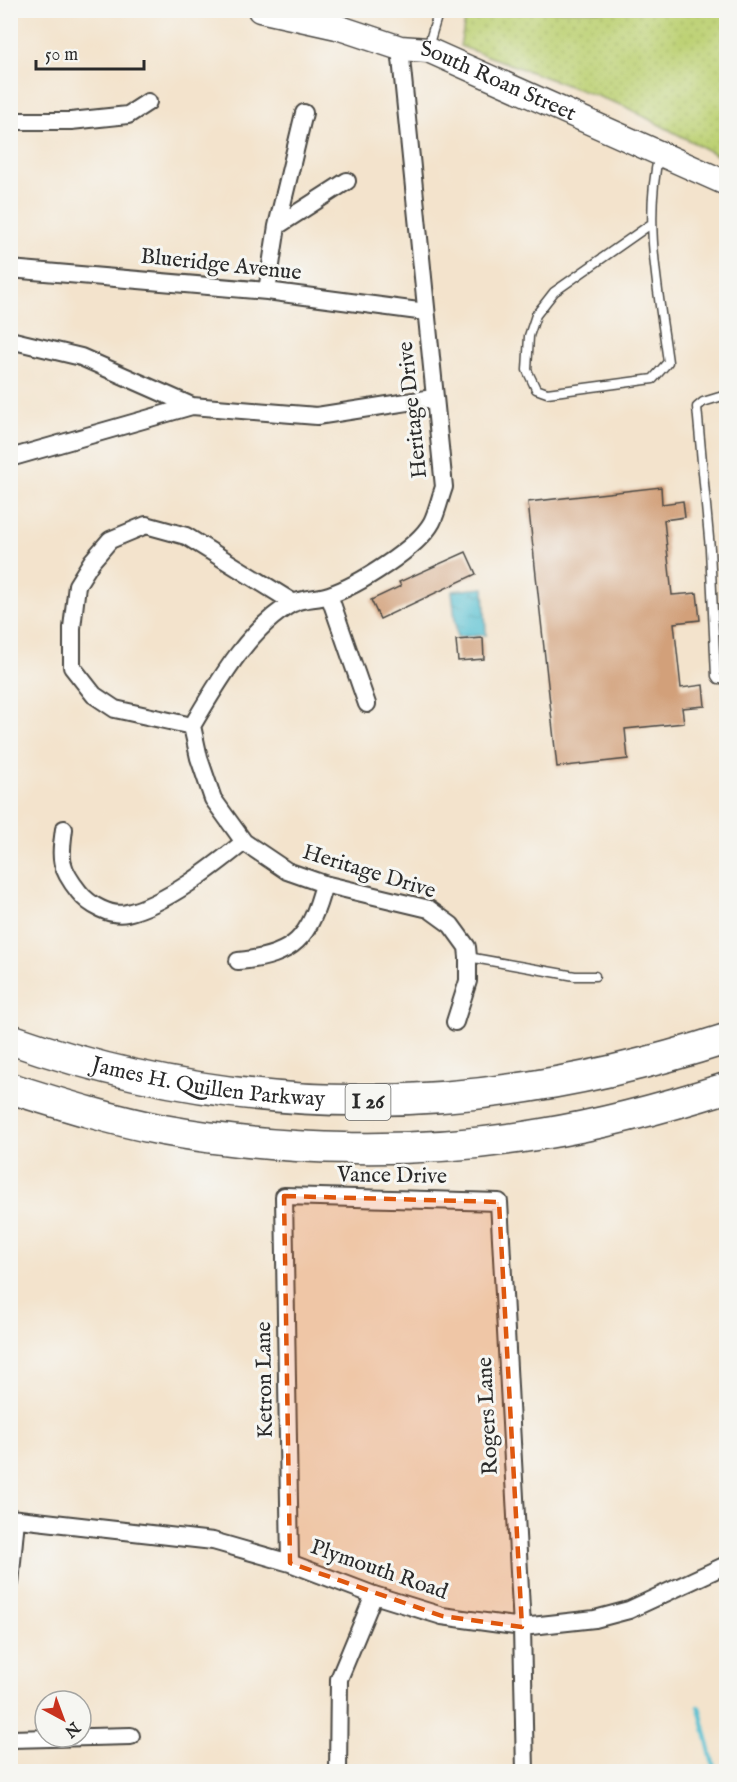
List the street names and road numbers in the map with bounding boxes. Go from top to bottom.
street label: South Roan Street [420,36,581,128]
street label: Blueridge Avenue [139,243,303,287]
street label: Heritage Drive [392,340,434,480]
street label: Heritage Drive [299,838,439,906]
street label: James H. Quillen Parkway [86,1050,326,1114]
road number: I 26 [346,1084,391,1120]
street label: Vance Drive [336,1161,447,1191]
street label: Ketron Lane [250,1321,280,1439]
street label: Rogers Lane [471,1356,505,1476]
street label: Plymouth Road [307,1533,452,1607]

